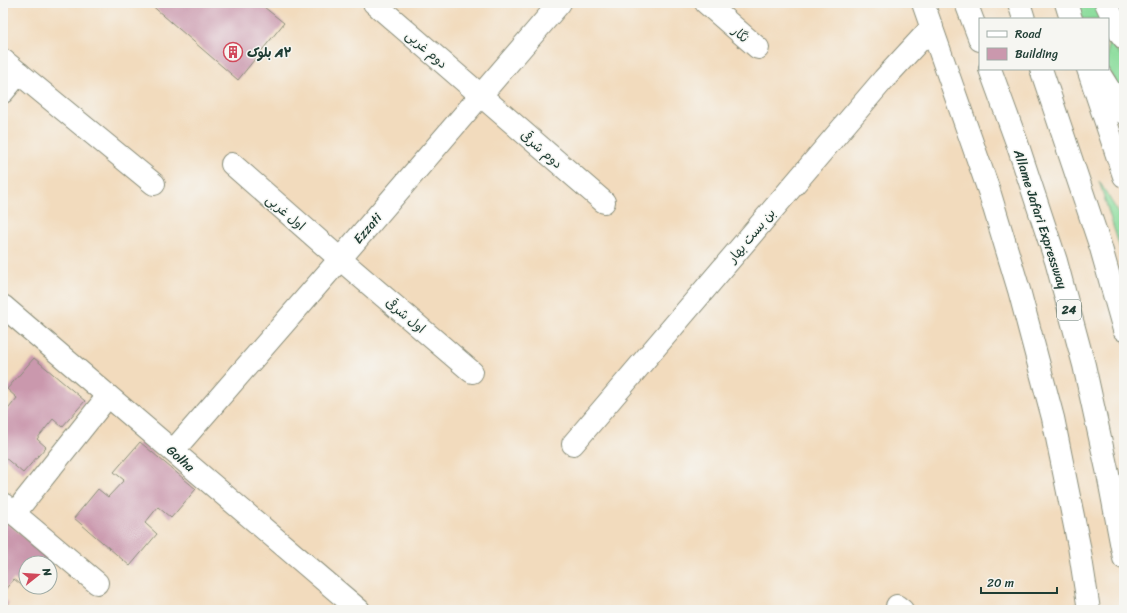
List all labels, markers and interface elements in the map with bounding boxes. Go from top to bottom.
legend [979,18,1109,70]
street label: نگار [726,20,755,49]
text: Road [1015,23,1042,45]
street label: دوم غربی [400,24,453,74]
building icon: بلوک A۲ [222,41,244,63]
place label: بلوک A۲ [247,41,292,64]
text: Building [1015,43,1058,65]
street label: دوم شرقی [515,124,568,174]
street label: Allame Jafari Expressway [1007,145,1074,292]
street label: اول غربی [260,188,311,236]
street label: بن بست بهار [721,203,781,269]
street label: Ezzati [347,207,388,249]
street label: اول شرقی [380,292,431,339]
road number: 24 [1057,300,1081,320]
street label: Golha [161,439,201,478]
north arrow [18,555,58,595]
text: N [37,565,57,579]
scale bar [981,569,1057,595]
text: 20 m [987,572,1014,594]

